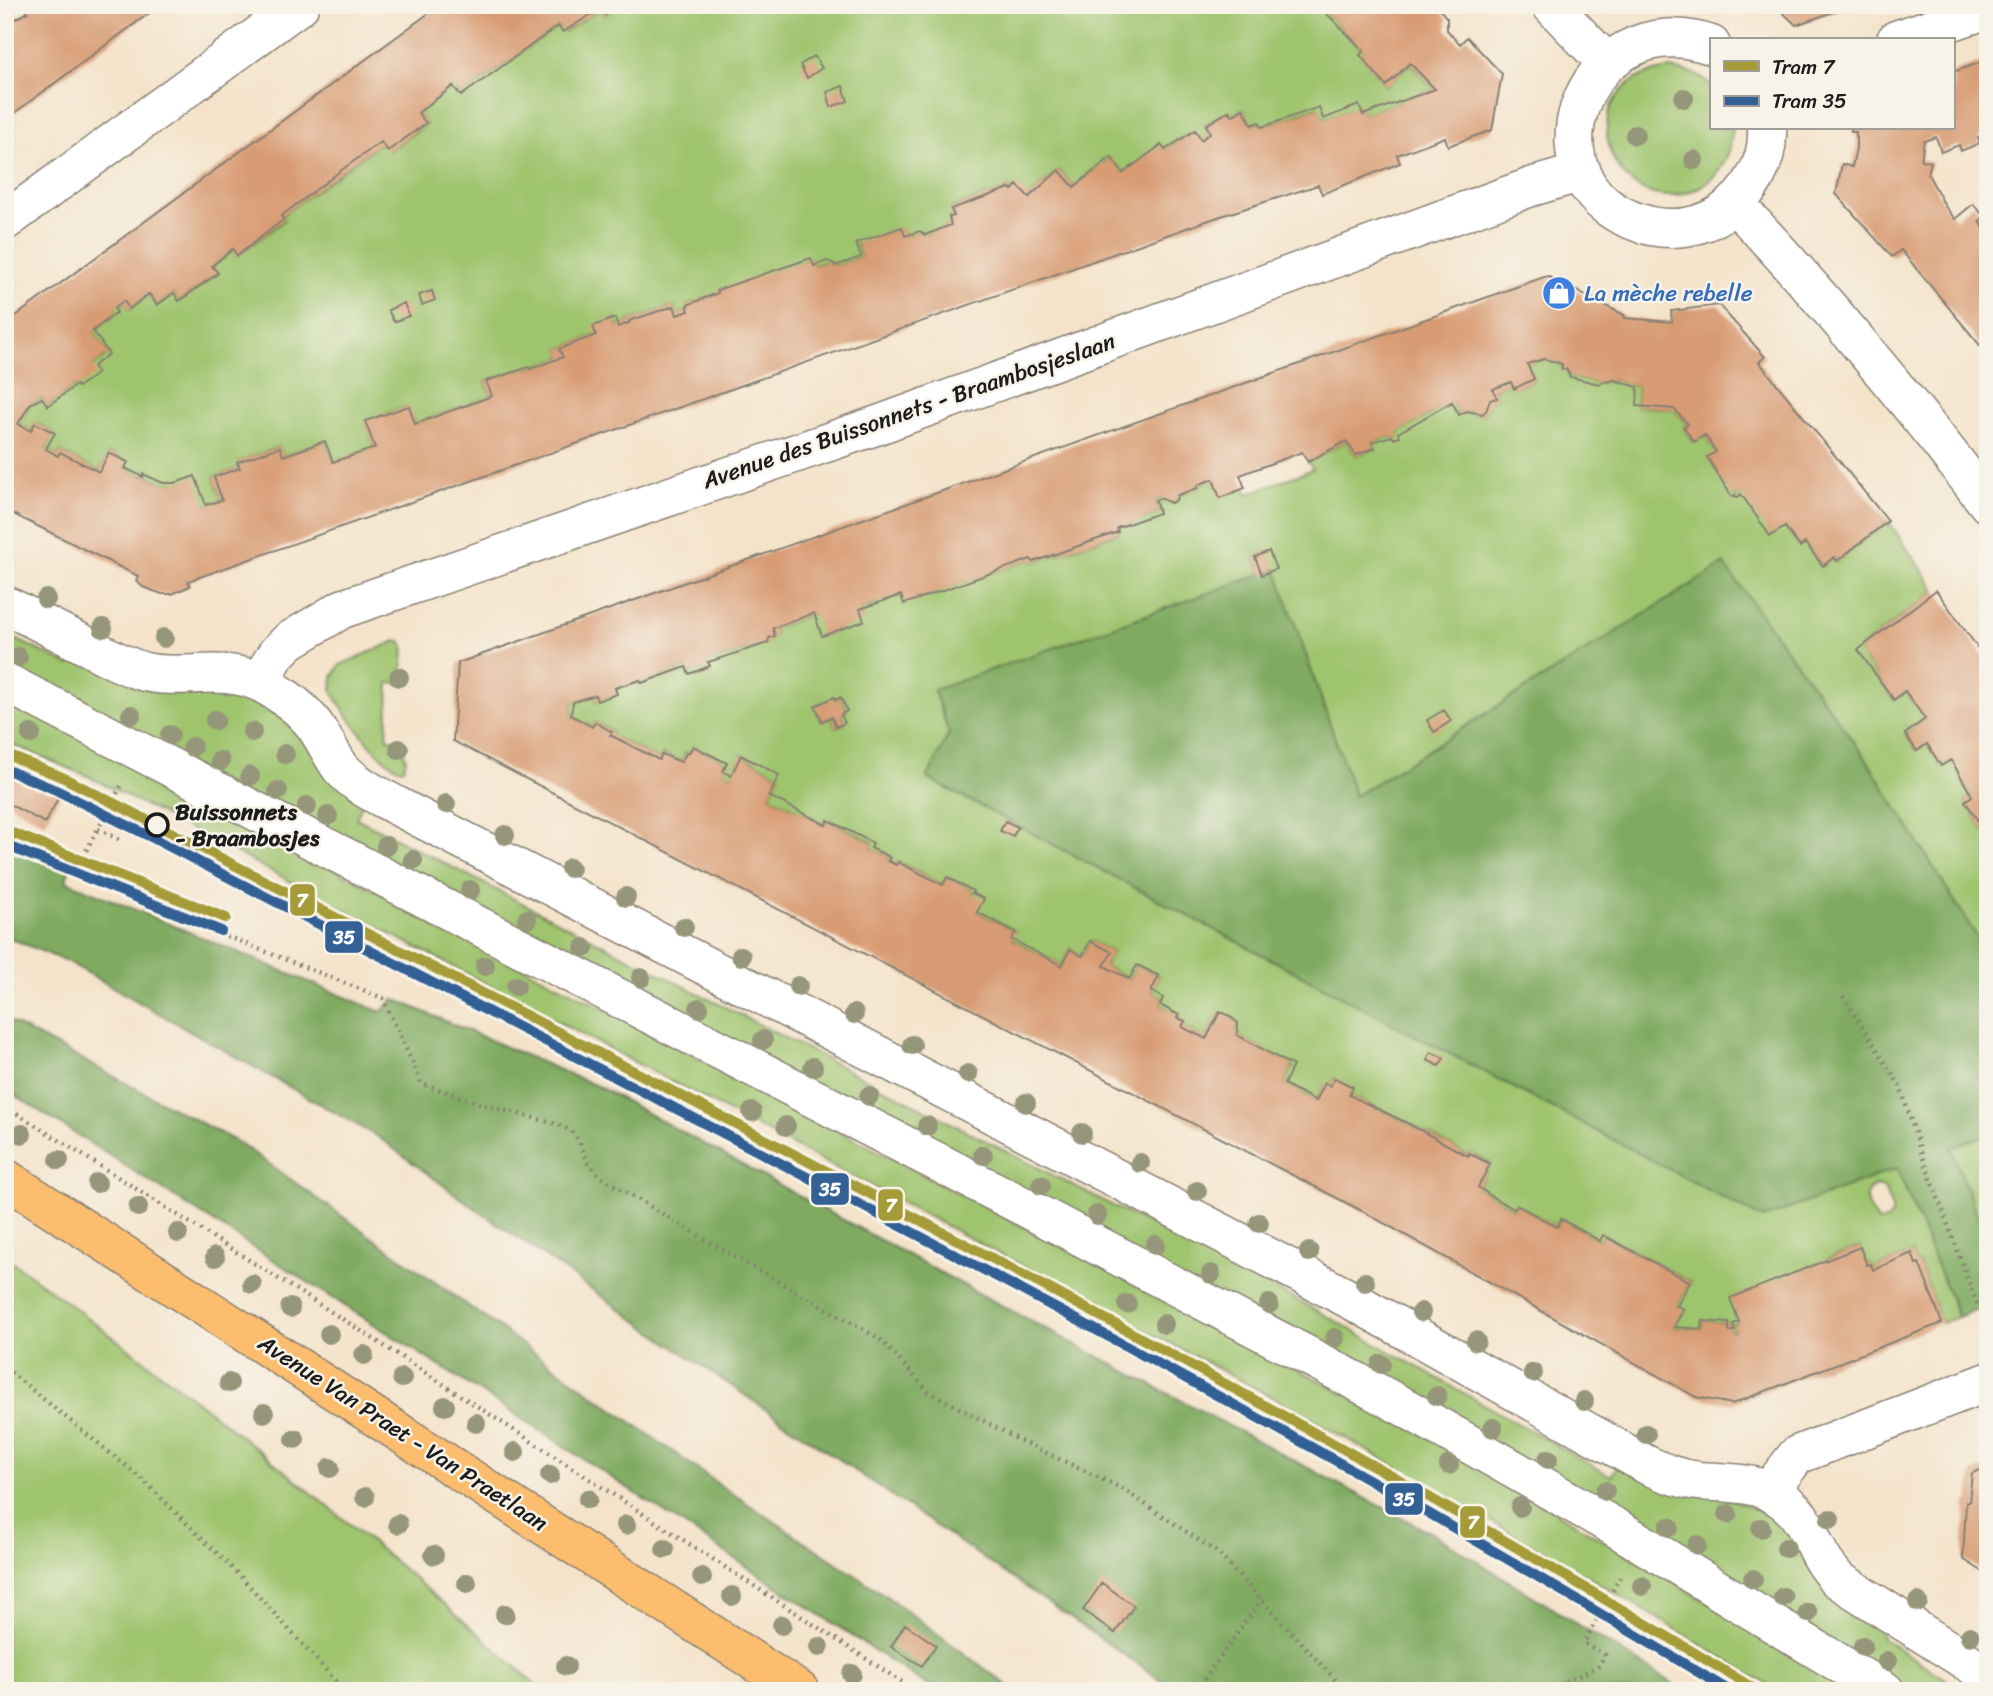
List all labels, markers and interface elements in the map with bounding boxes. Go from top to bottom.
legend [1710,38,1954,130]
text: Tram 7 [1772,48,1837,86]
text: Tram 35 [1772,82,1847,120]
place label: La mèche rebelle [1584,273,1753,314]
shop icon: La mèche rebelle [1540,274,1578,312]
street label: Avenue des Buissonnets - Braambosjeslaan [696,321,1122,501]
place label: Buissonnets - Braambosjes [175,792,320,859]
marker: Buissonnets - Braambosjes [145,813,169,837]
line badge: 7 [289,883,316,917]
text: 7 [297,884,310,917]
line badge: 35 [324,920,364,954]
text: 35 [332,921,355,954]
line badge: 35 [810,1172,850,1206]
text: 35 [818,1173,841,1206]
line badge: 7 [877,1188,904,1222]
text: 7 [886,1189,899,1222]
street label: Avenue Van Praet - Van Praetlaan [249,1323,557,1543]
line badge: 35 [1384,1482,1424,1516]
text: 35 [1392,1483,1415,1516]
line badge: 7 [1459,1505,1486,1539]
text: 7 [1468,1506,1481,1539]

